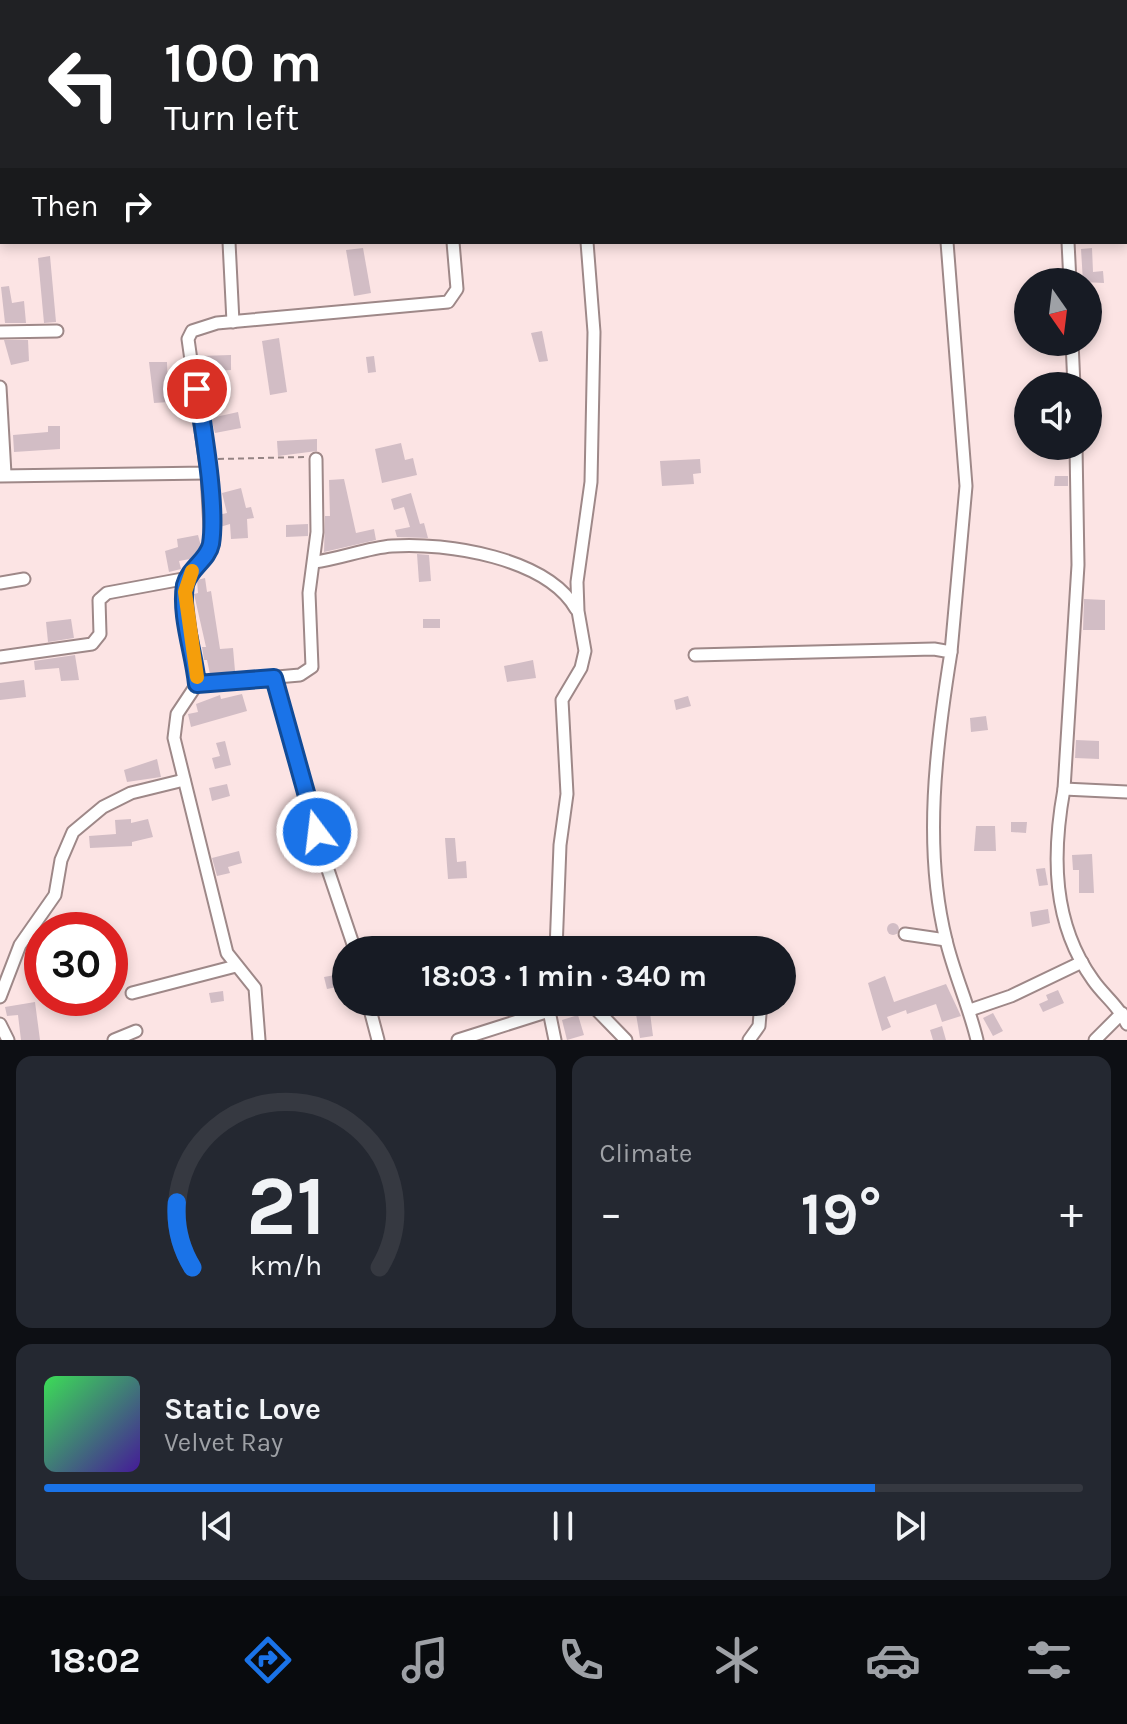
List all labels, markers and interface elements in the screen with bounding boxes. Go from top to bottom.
text: 100 m [164,30,322,95]
icon: left [32,32,136,136]
text: Turn left [164,97,299,139]
icon: right [115,184,159,228]
text: Then [32,188,99,224]
north arrow [1014,268,1102,356]
map controls [1014,268,1102,460]
pin [163,355,231,423]
icon: arrive [175,367,219,411]
button: sound [1014,372,1102,460]
position arrow [275,790,359,874]
speed limit sign: 30 [24,912,128,1016]
text: 18:03 · 1 min · 340 m [421,958,707,994]
text: Climate [600,1138,692,1169]
text: 21 [246,1158,326,1255]
text: 19° [801,1179,882,1249]
text: − [600,1188,623,1239]
text: + [1060,1188,1083,1239]
text: km/h [250,1249,322,1282]
text: Static Love [164,1391,321,1427]
text: Velvet Ray [164,1427,283,1458]
icon: previous [195,1504,239,1548]
icon: pause [541,1504,585,1548]
icon: next [888,1504,932,1548]
icon: directions [240,1632,296,1688]
icon: music [397,1632,453,1688]
icon: phone [553,1632,609,1688]
icon: climate [709,1632,765,1688]
icon: car [865,1632,921,1688]
icon: filters [1021,1632,1077,1688]
text: 18:02 [50,1639,140,1681]

